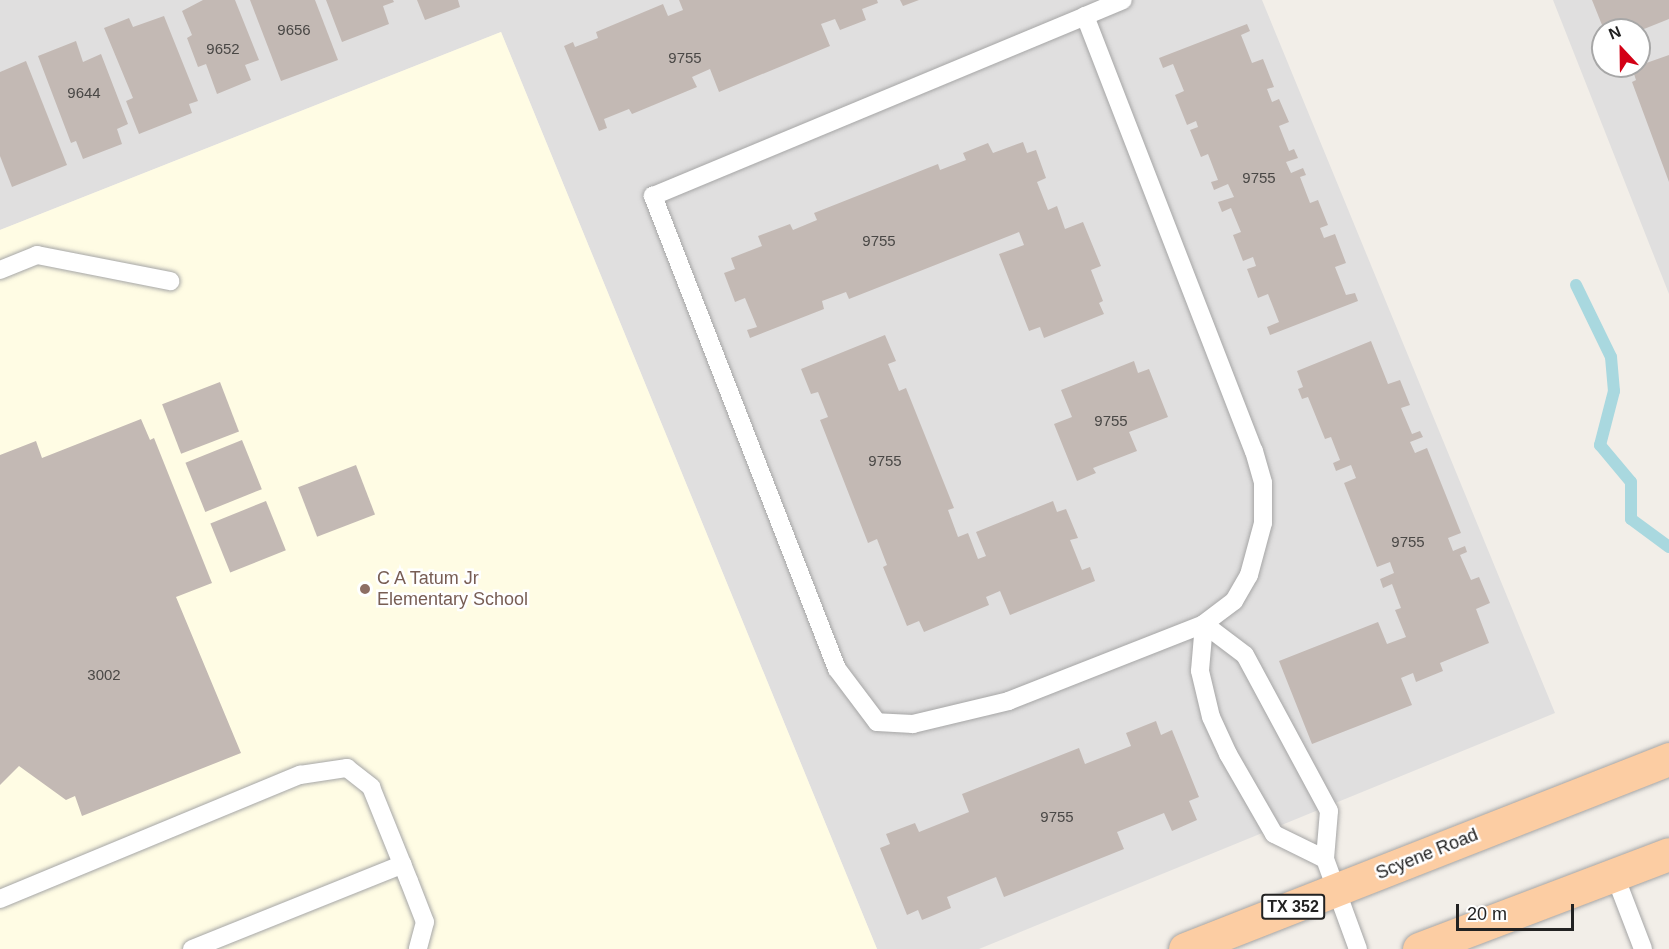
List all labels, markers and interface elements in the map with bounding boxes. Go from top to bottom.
north arrow [1591,18,1651,78]
house number: 9656 [277,21,311,39]
text: N [1606,23,1623,43]
house number: 9652 [206,40,240,58]
house number: 9755 [668,49,702,67]
house number: 9644 [67,84,101,102]
house number: 9755 [1242,169,1276,187]
house number: 9755 [862,232,896,250]
house number: 9755 [1094,412,1128,430]
house number: 9755 [868,452,902,470]
house number: 9755 [1391,533,1425,551]
place label: C A Tatum Jr Elementary School [377,568,528,610]
marker: C A Tatum Jr Elementary School [358,582,372,596]
house number: 3002 [87,666,121,684]
house number: 9755 [1040,808,1074,826]
street label: Scyene Road [1373,824,1481,884]
scale bar [1459,892,1578,930]
road number: TX 352 [1260,894,1326,920]
text: 20 m [1467,904,1507,924]

